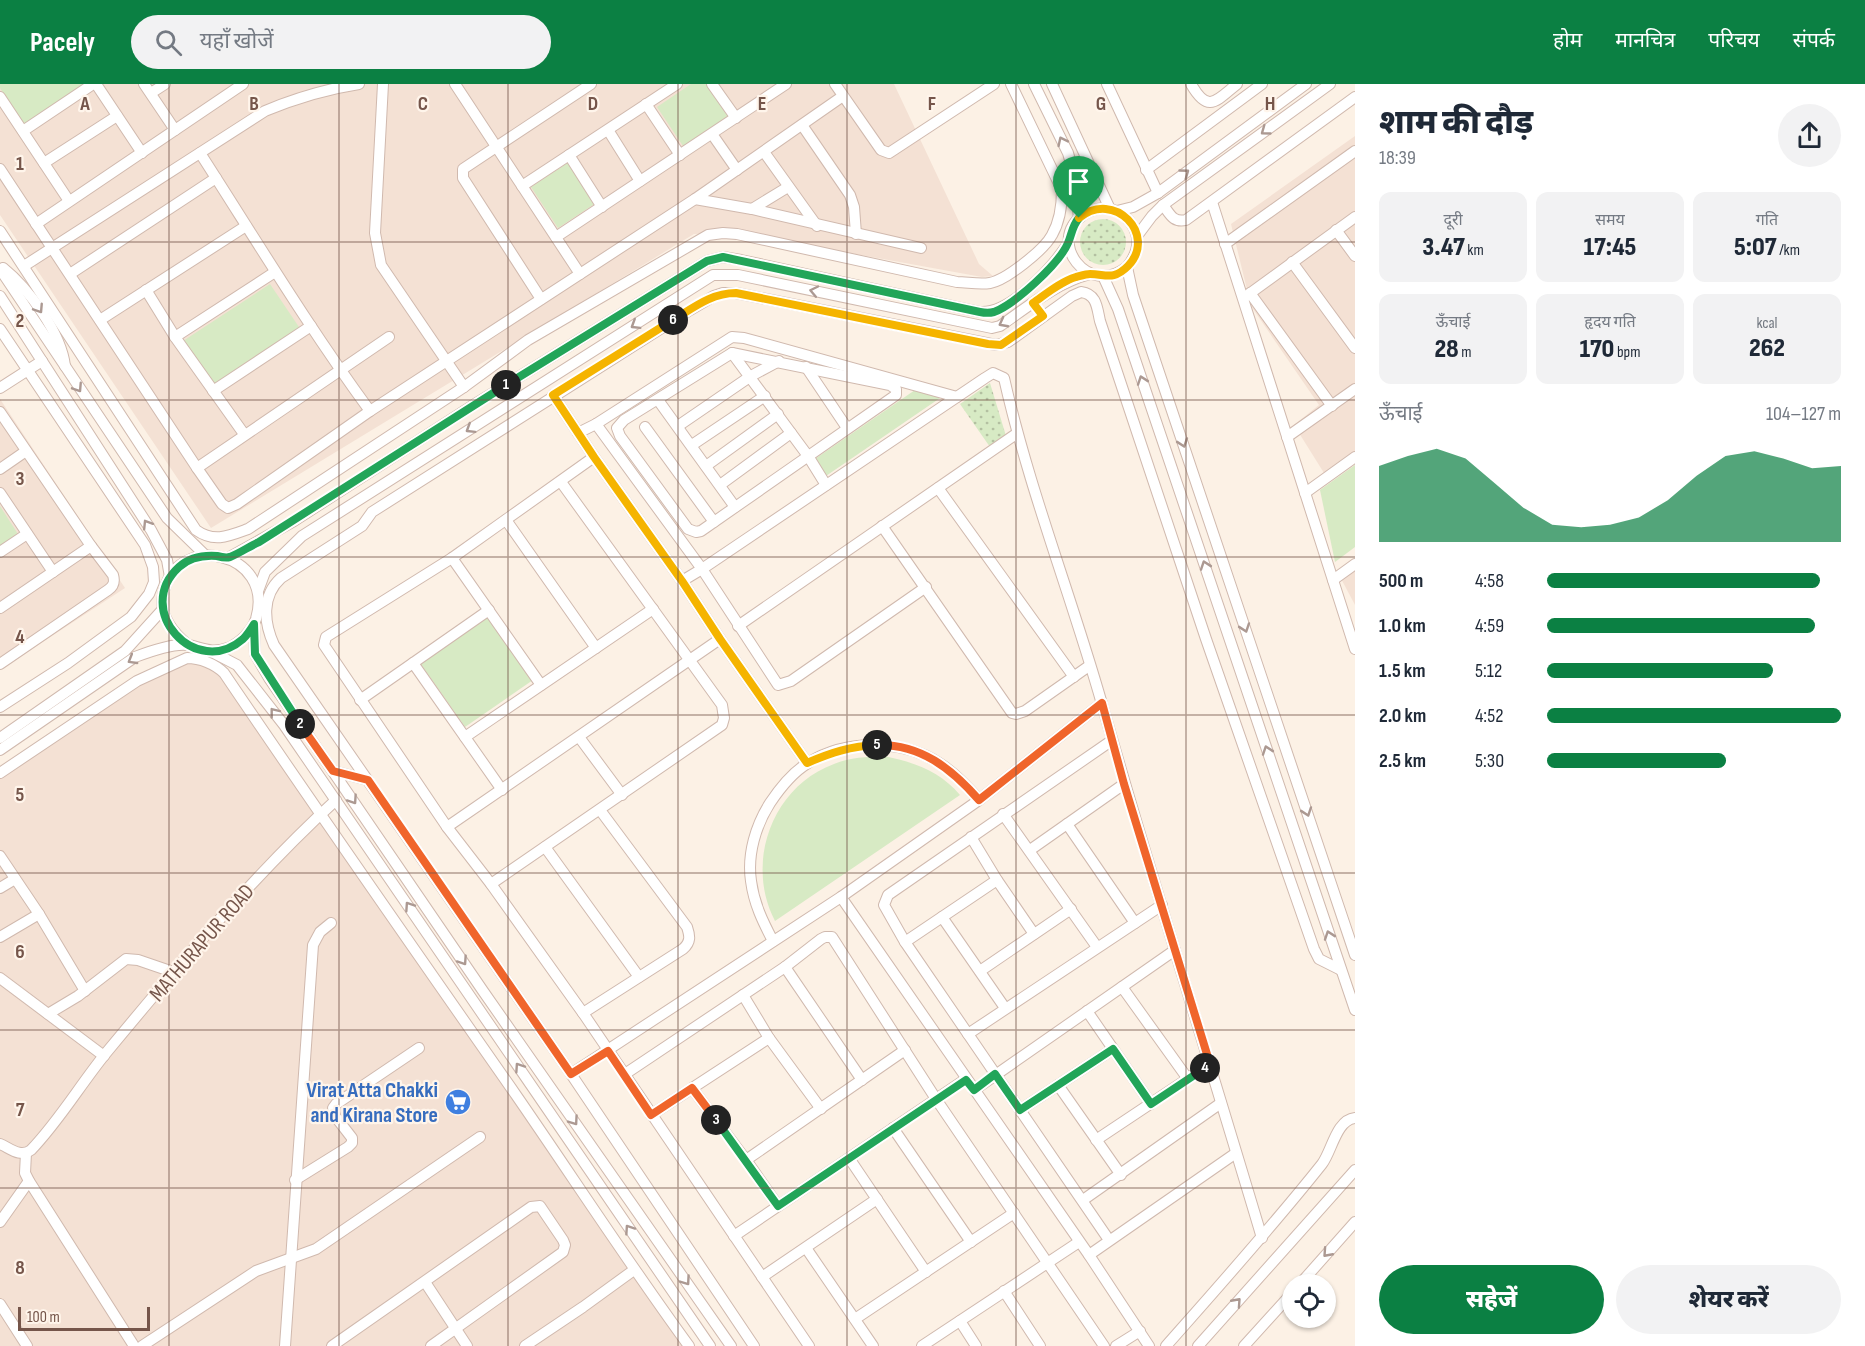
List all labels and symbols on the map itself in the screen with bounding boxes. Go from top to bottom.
text: A [79,92,90,116]
text: B [249,92,259,116]
text: C [418,92,428,116]
text: D [588,92,598,116]
text: E [758,92,766,116]
text: F [928,92,936,116]
text: G [1096,92,1106,116]
text: H [1265,92,1275,116]
one-way arrow [1261,123,1272,134]
one-way arrow [1058,137,1069,148]
text: 1 [16,152,24,176]
pin [1053,156,1104,218]
one-way arrow [1179,169,1190,180]
one-way arrow [809,285,819,298]
one-way arrow [31,303,43,313]
pin: 6 [658,305,688,335]
text: 2 [16,309,24,333]
one-way arrow [999,316,1009,327]
one-way arrow [631,317,641,329]
pin: 1 [491,370,521,400]
one-way arrow [1137,375,1150,386]
one-way arrow [71,382,83,392]
one-way arrow [466,422,477,433]
one-way arrow [1175,437,1188,448]
text: 3 [16,467,25,491]
one-way arrow [143,519,154,530]
one-way arrow [1199,560,1212,571]
one-way arrow [1238,622,1250,633]
text: 4 [15,625,25,649]
one-way arrow [128,653,138,665]
one-way arrow [270,708,281,719]
pin: 2 [285,709,315,739]
pin: 5 [862,730,892,760]
one-way arrow [1261,745,1274,756]
text: 5 [16,783,25,807]
one-way arrow [346,794,357,805]
one-way arrow [1300,806,1312,817]
street label: MATHURAPUR ROAD [144,879,260,1007]
one-way arrow [405,902,416,913]
one-way arrow [1323,930,1336,941]
text: 6 [15,940,25,964]
one-way arrow [456,955,467,966]
pin: 4 [1190,1053,1220,1083]
one-way arrow [515,1063,526,1074]
place label: Virat Atta Chakki and Kirana Store [306,1077,438,1129]
supermarket icon: Virat Atta Chakki and Kirana Store [443,1087,473,1117]
text: 7 [16,1098,25,1122]
pin: 3 [701,1105,731,1135]
one-way arrow [567,1115,578,1126]
one-way arrow [625,1224,636,1235]
one-way arrow [1323,1246,1334,1257]
text: 8 [15,1256,25,1280]
one-way arrow [679,1275,690,1286]
one-way arrow [1230,1299,1241,1309]
scale bar [18,1304,150,1332]

